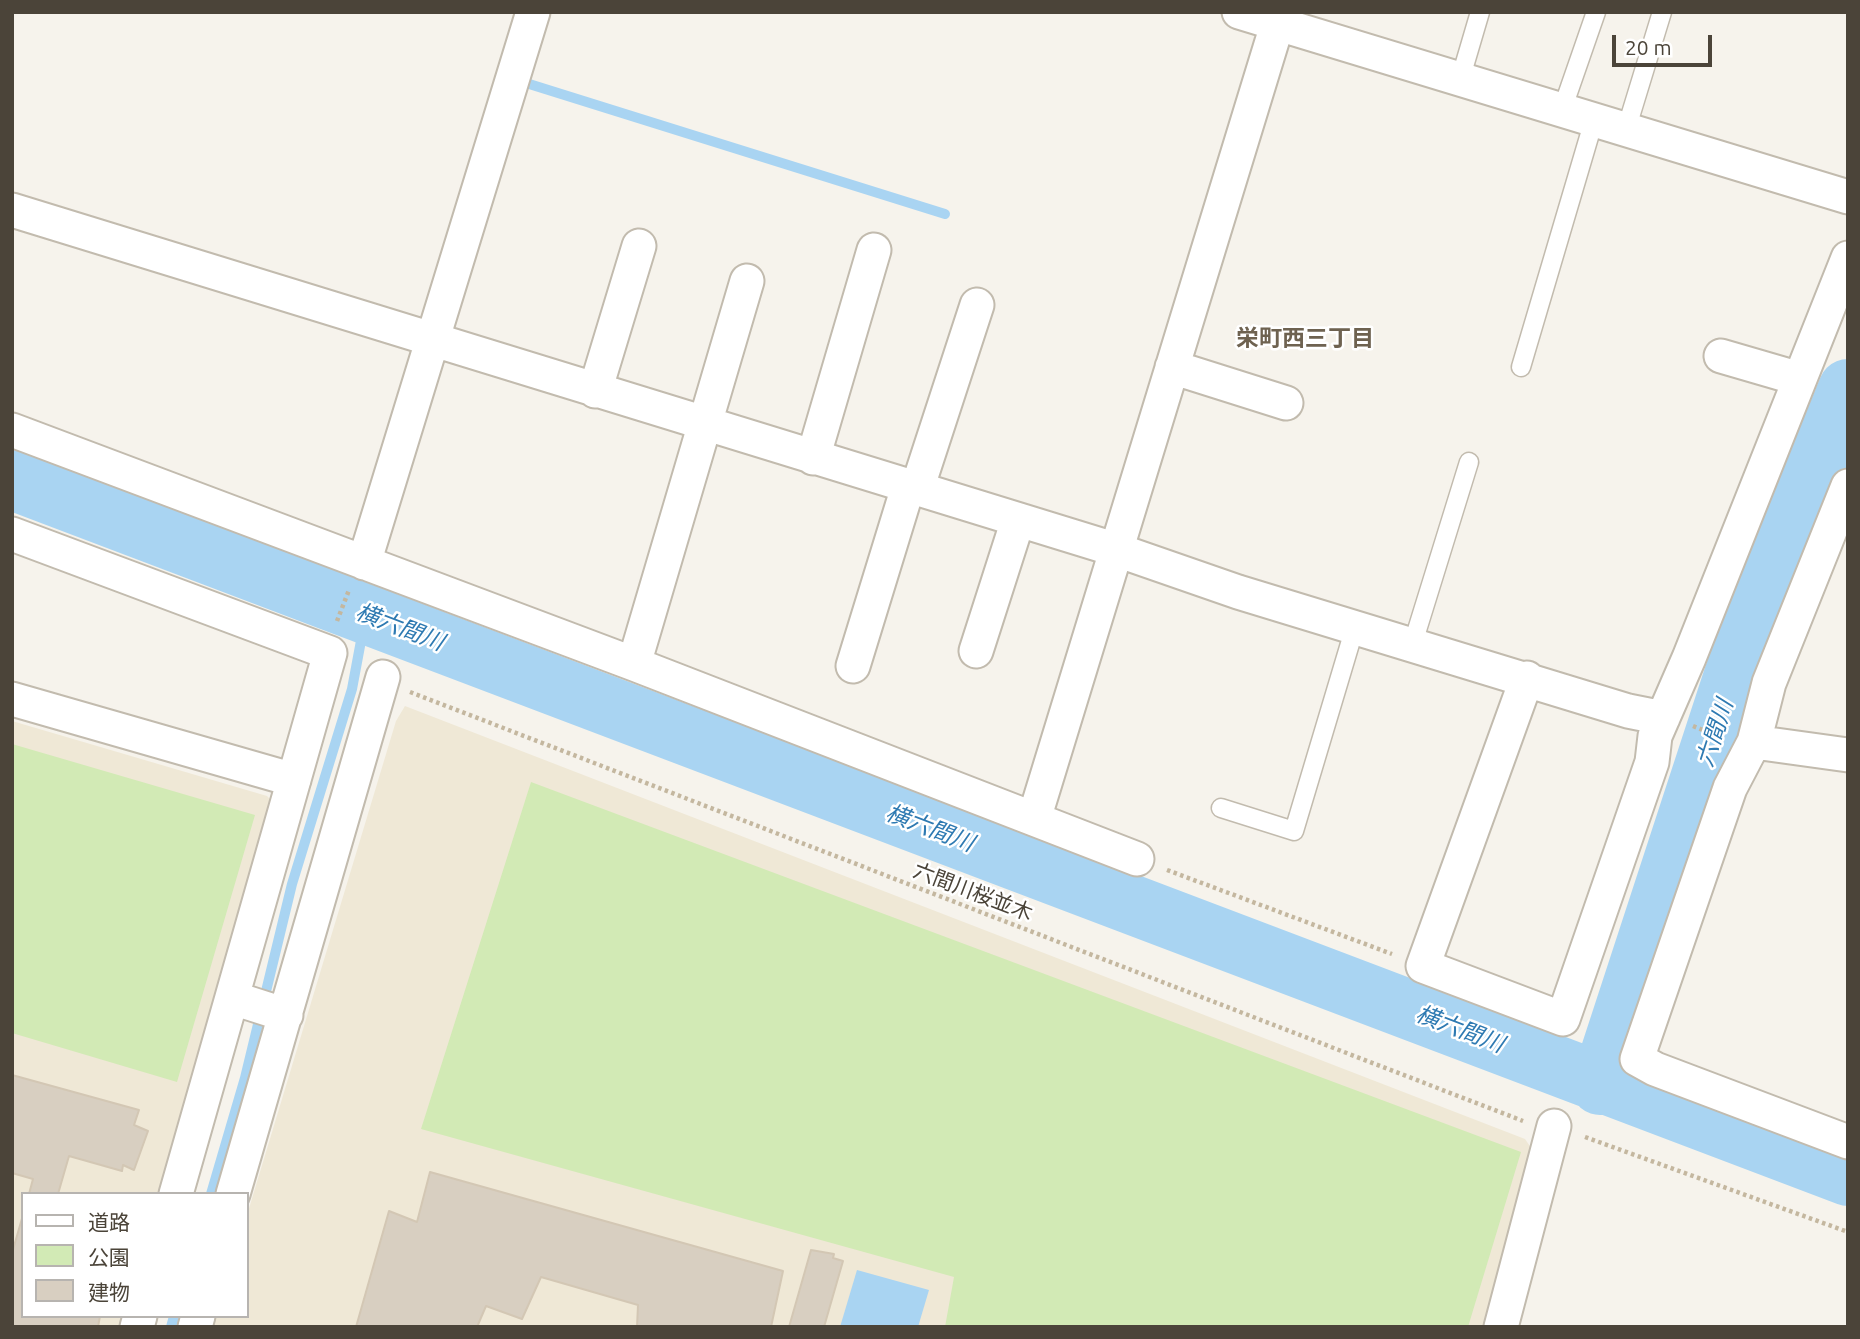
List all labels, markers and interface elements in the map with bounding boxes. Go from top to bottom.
scale bar [1615,21,1715,65]
text: 20 m [1625,35,1672,59]
district label: 栄町西三丁目 [1236,324,1374,352]
water label: 横六間川 [352,598,448,656]
water label: 六間川 [1691,696,1739,770]
water label: 横六間川 [882,799,978,857]
street label: 六間川桜並木 [910,858,1036,926]
water label: 横六間川 [1412,1000,1508,1058]
legend [21,1192,248,1318]
text: 道路 [88,1210,130,1234]
text: 公園 [88,1245,130,1269]
text: 建物 [88,1280,130,1304]

